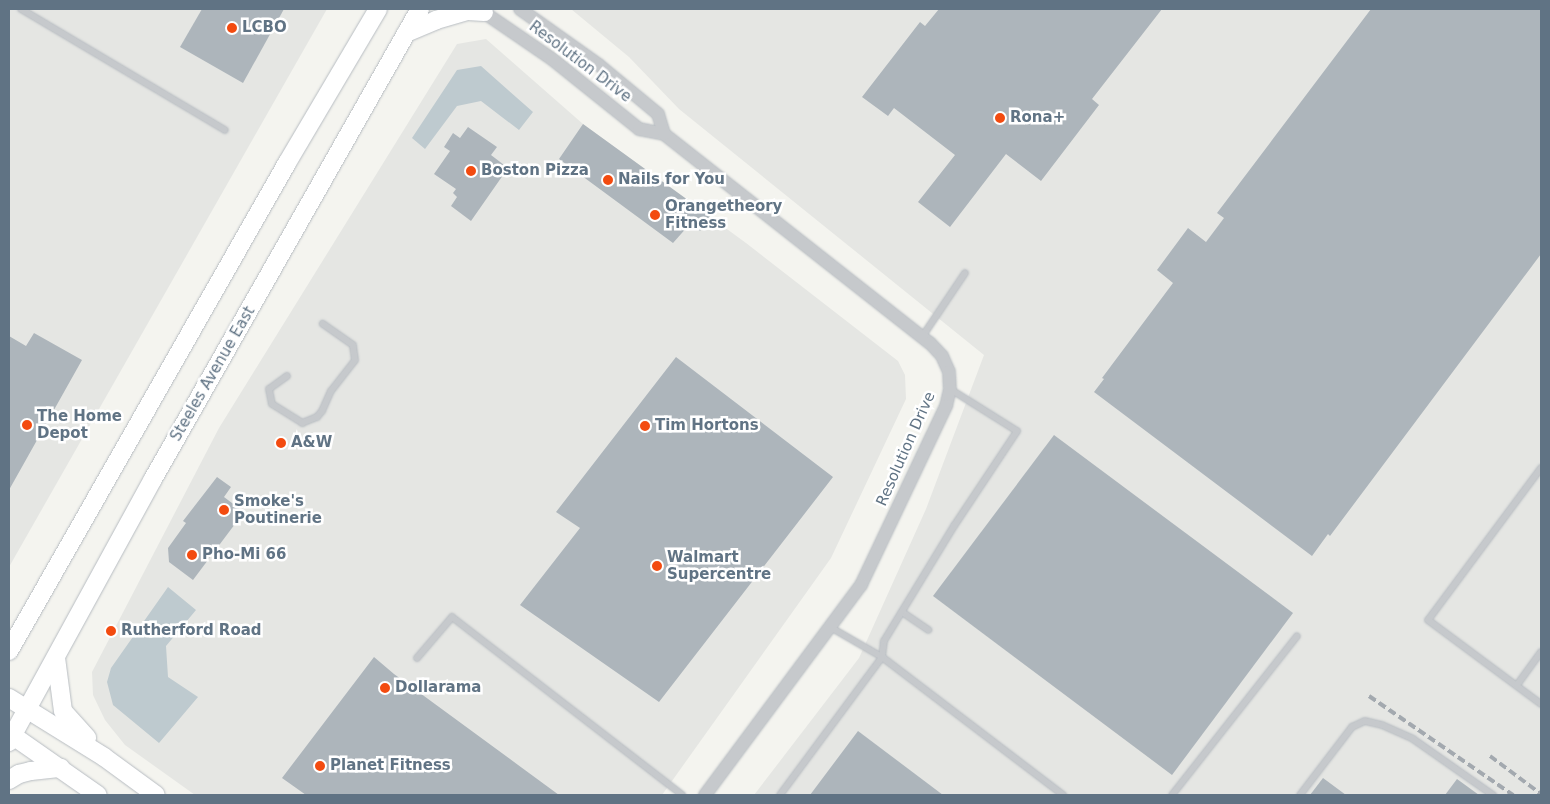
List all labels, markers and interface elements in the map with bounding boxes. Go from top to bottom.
street label: Resolution Drive [525,18,635,106]
place label: LCBO [242,19,287,37]
marker: LCBO [226,22,238,34]
place label: Rona+ [1010,109,1065,127]
marker: Rona+ [994,112,1006,124]
place label: Boston Pizza [481,162,589,180]
marker: Boston Pizza [465,165,477,177]
place label: Nails for You [618,171,725,189]
marker: Nails for You [602,174,614,186]
place label: Orangetheory Fitness [665,197,782,232]
marker: Orangetheory Fitness [649,209,661,221]
street label: Steeles Avenue East [167,303,259,445]
street label: Resolution Drive [873,389,939,509]
place label: The Home Depot [37,407,122,442]
place label: Tim Hortons [655,417,759,435]
marker: The Home Depot [21,419,33,431]
marker: Tim Hortons [639,420,651,432]
place label: A&W [291,434,332,452]
marker: A&W [275,437,287,449]
place label: Smoke's Poutinerie [234,492,322,527]
marker: Smoke's Poutinerie [218,504,230,516]
place label: Pho-Mi 66 [202,546,286,564]
place label: Walmart Supercentre [667,548,771,583]
marker: Pho-Mi 66 [186,549,198,561]
marker: Walmart Supercentre [651,560,663,572]
place label: Rutherford Road [121,622,262,640]
marker: Rutherford Road [105,625,117,637]
place label: Dollarama [395,679,481,697]
marker: Dollarama [379,682,391,694]
place label: Planet Fitness [330,757,451,775]
marker: Planet Fitness [314,760,326,772]

